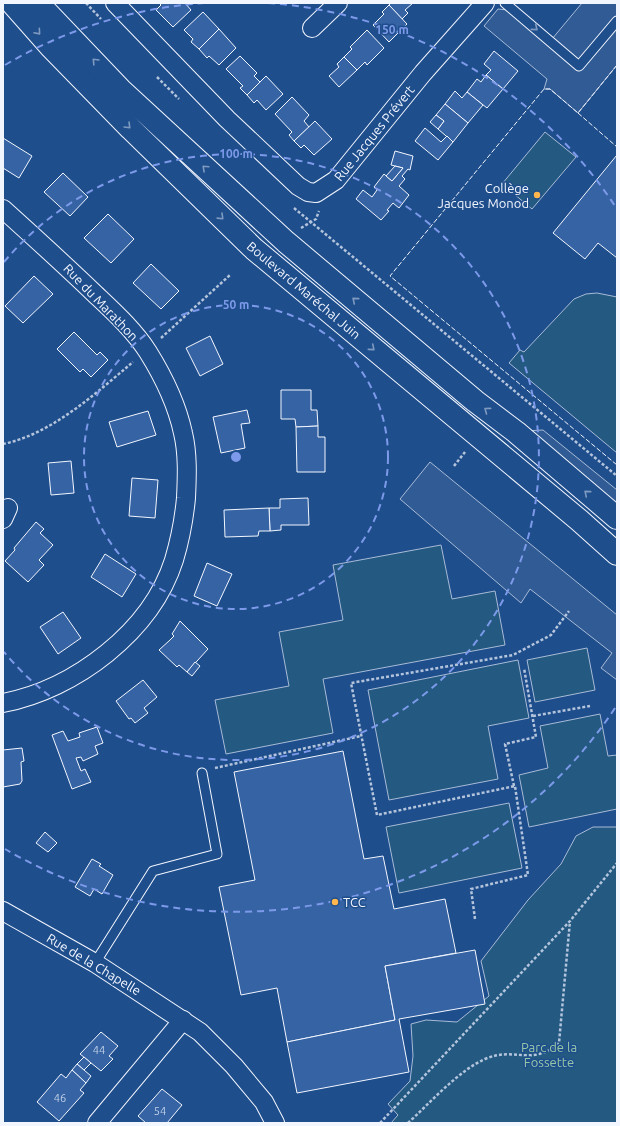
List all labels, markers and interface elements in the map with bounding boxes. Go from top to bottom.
text: 150 m [375,23,409,36]
one-way arrow [530,24,538,31]
one-way arrow [33,28,40,35]
one-way arrow [92,58,99,66]
street label: Rue Jacques Prévert [331,82,417,184]
one-way arrow [123,121,131,129]
text: 100 m [219,147,253,160]
one-way arrow [202,165,210,172]
place label: Collège Jacques Monod [438,181,529,210]
marker: Collège Jacques Monod [532,190,542,200]
one-way arrow [216,212,224,220]
street label: Boulevard Maréchal Juin [245,239,363,341]
street label: Rue du Marathon [61,261,141,343]
one-way arrow [352,297,359,304]
text: 50 m [223,298,249,311]
one-way arrow [367,343,374,350]
one-way arrow [484,408,491,415]
centre of rings [229,450,243,464]
one-way arrow [584,490,592,497]
place label: TCC [343,895,366,909]
marker: TCC [330,897,340,907]
street label: Rue de la Chapelle [44,930,144,998]
park label: Parc de la Fossette [521,1040,577,1069]
house number: 44 [93,1044,105,1056]
house number: 46 [54,1092,66,1104]
house number: 54 [154,1105,166,1117]

